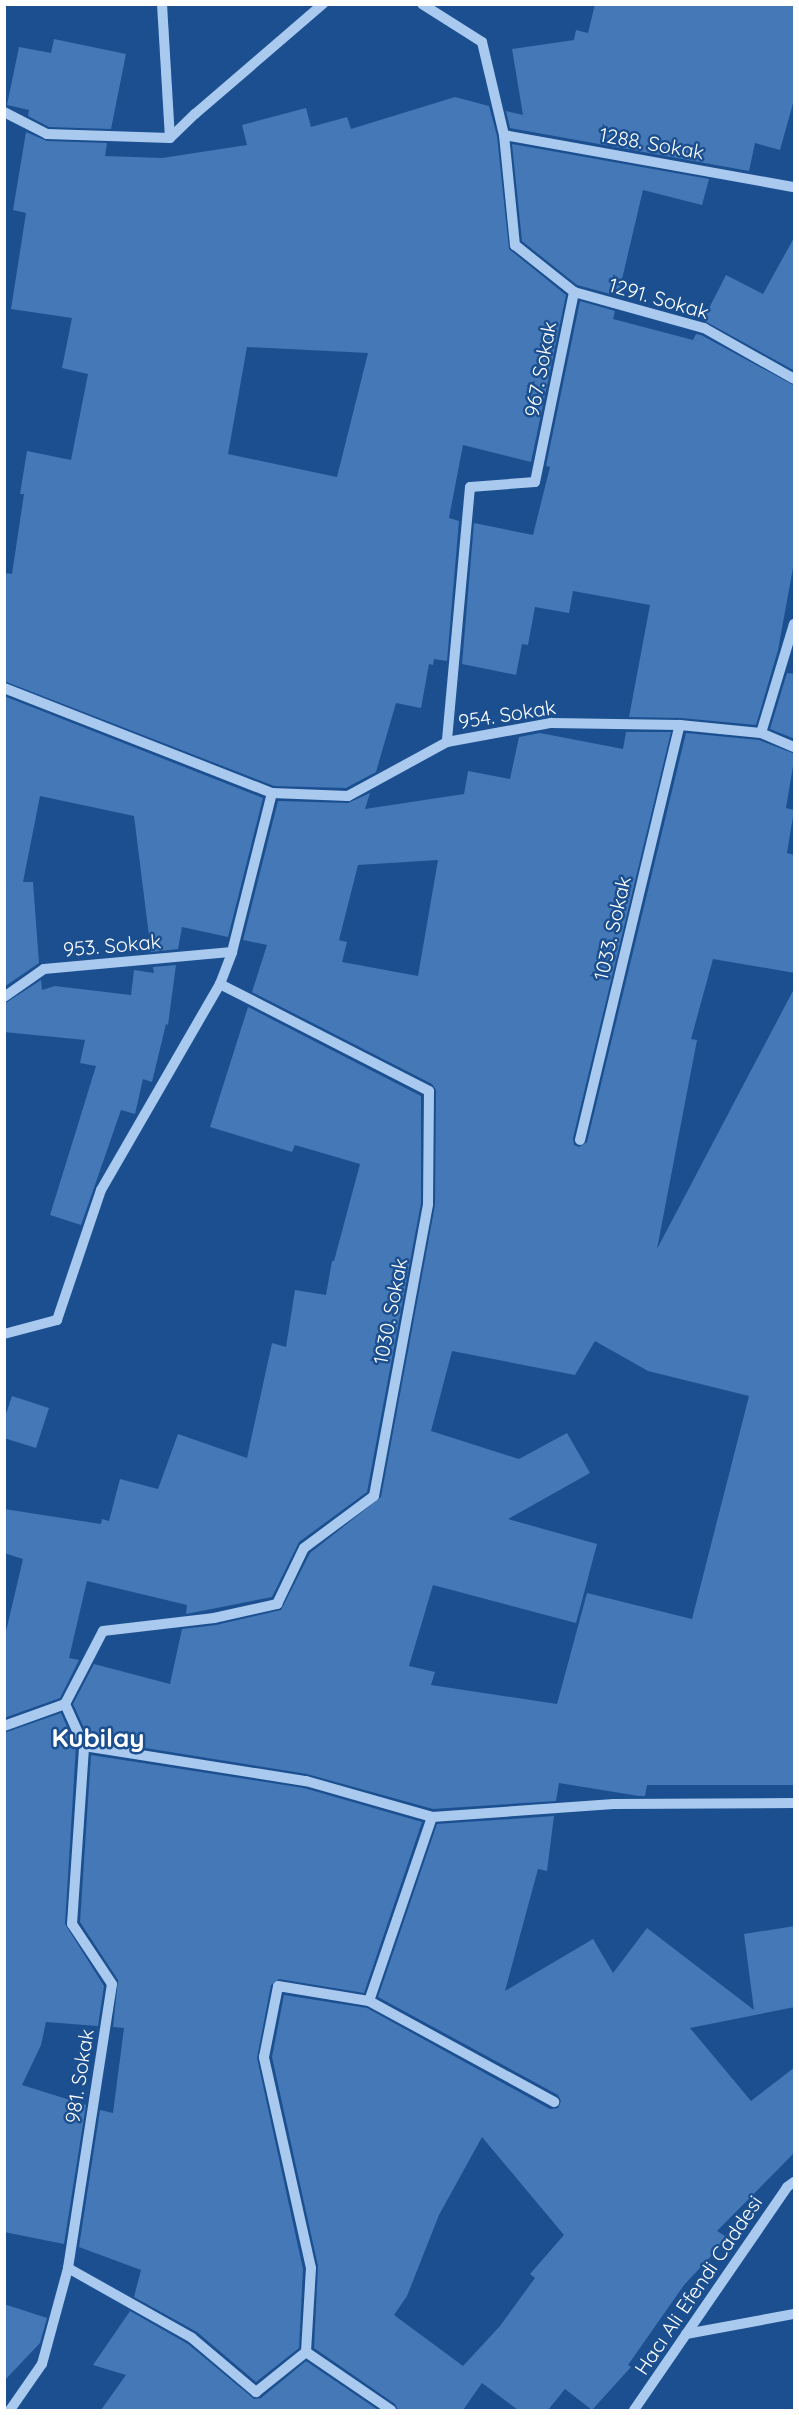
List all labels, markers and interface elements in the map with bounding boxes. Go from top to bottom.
street label: 1288. Sokak [598,122,706,164]
street label: 1291. Sokak [606,272,712,324]
street label: 967. Sokak [519,319,561,419]
street label: 954. Sokak [457,694,557,734]
street label: 1033. Sokak [588,874,636,982]
street label: 953. Sokak [62,929,162,961]
street label: 1030. Sokak [368,1256,412,1366]
district label: Kubilay [51,1722,145,1754]
street label: 981. Sokak [60,2027,98,2125]
street label: Hacı Ali Efendi Caddesi [629,2191,767,2379]

